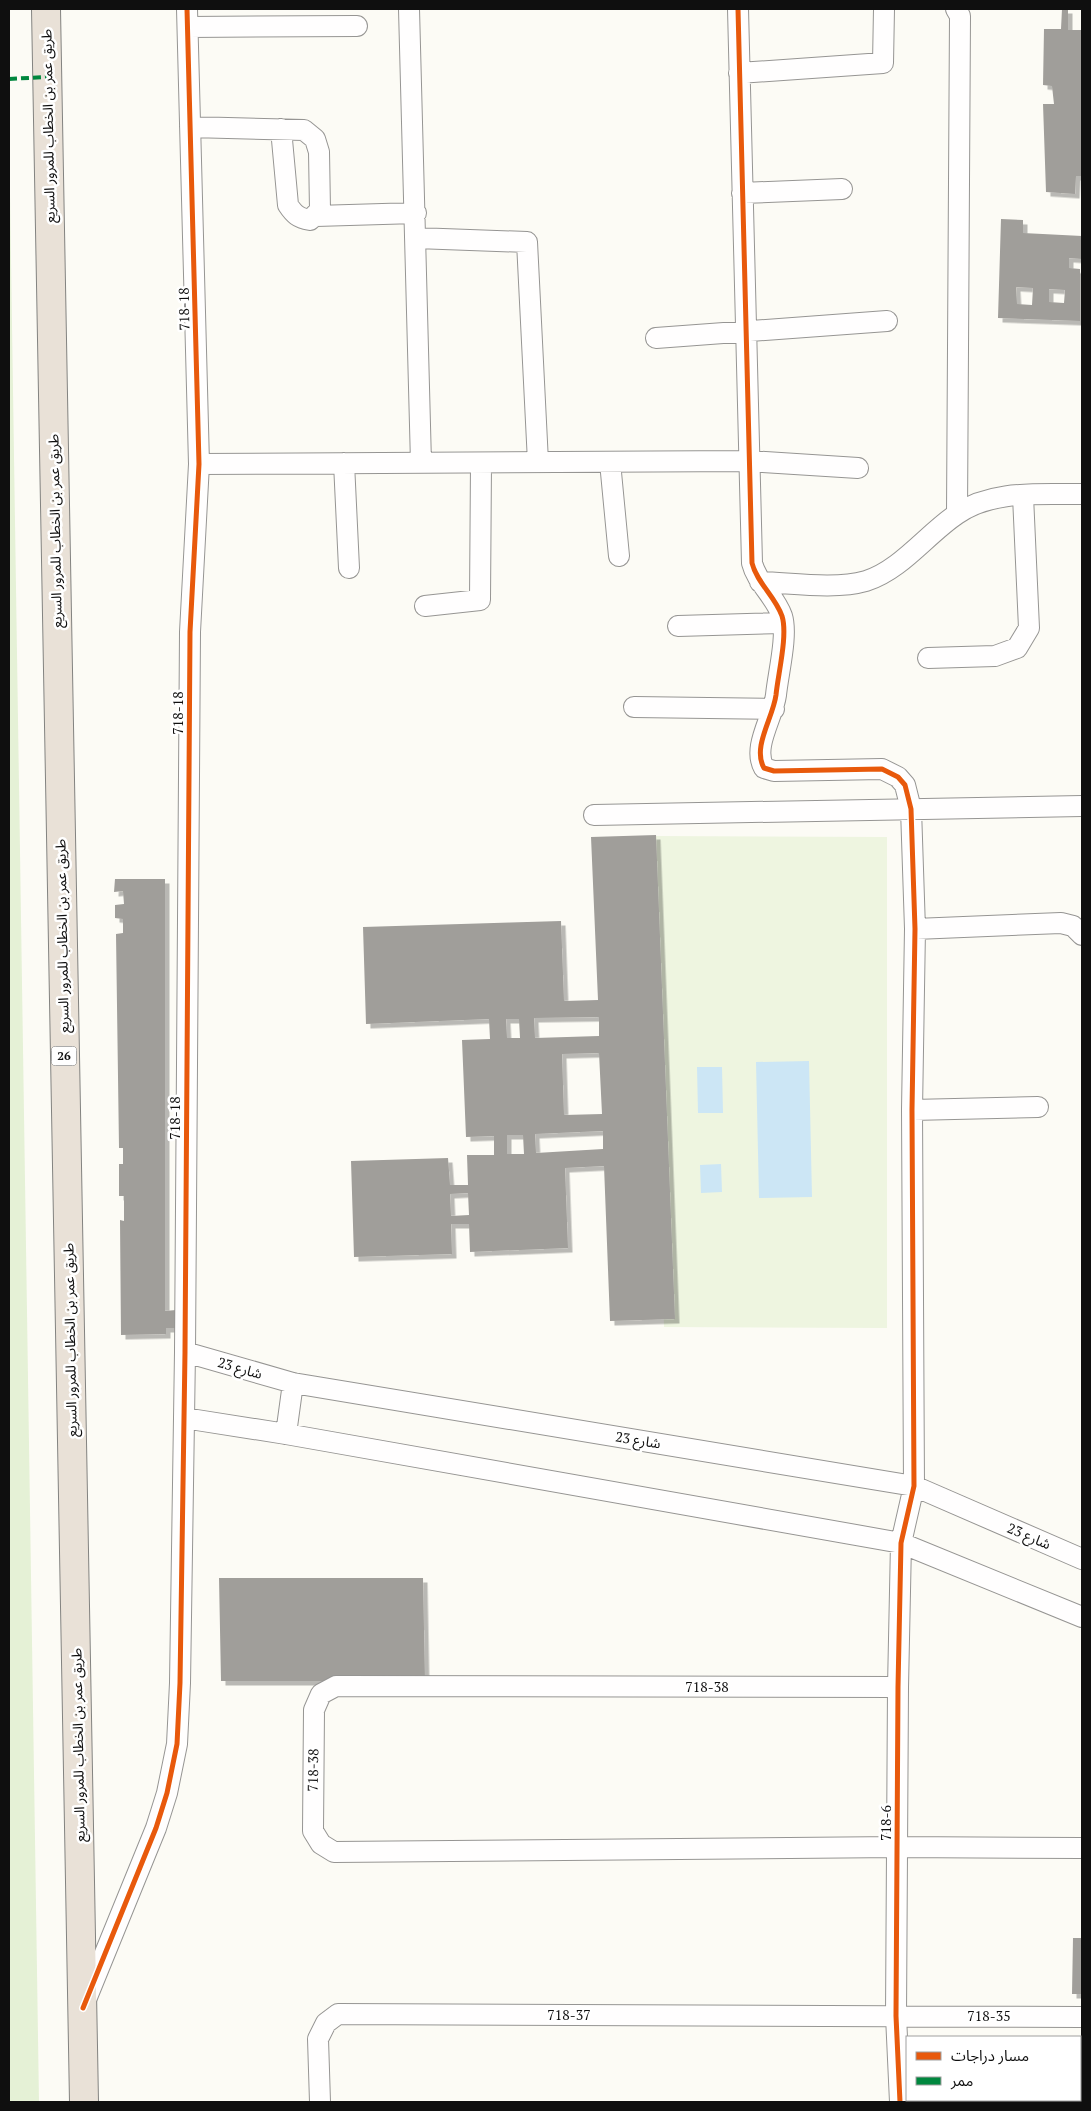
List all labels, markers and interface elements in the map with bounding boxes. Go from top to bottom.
street label: طريق عمر بن الخطاب للمرور السريع [36,29,61,223]
street label: 718-18 [174,287,193,331]
street label: طريق عمر بن الخطاب للمرور السريع [43,434,68,628]
street label: 718-18 [168,691,187,735]
street label: طريق عمر بن الخطاب للمرور السريع [50,839,75,1033]
road number: 26 [52,1046,76,1066]
street label: 718-18 [165,1096,184,1140]
street label: طريق عمر بن الخطاب للمرور السريع [58,1243,83,1437]
street label: شارع 23 [215,1352,265,1385]
street label: شارع 23 [614,1427,662,1454]
street label: شارع 23 [1004,1518,1054,1555]
street label: طريق عمر بن الخطاب للمرور السريع [66,1648,91,1842]
street label: 718-38 [685,1677,729,1696]
street label: 718-38 [303,1748,322,1792]
street label: 718-6 [876,1805,895,1841]
street label: 718-37 [547,2005,591,2024]
street label: 718-35 [967,2006,1011,2025]
legend [906,2036,1081,2101]
text: مسار دراجات [951,2045,1029,2065]
text: ممر [950,2070,974,2090]

